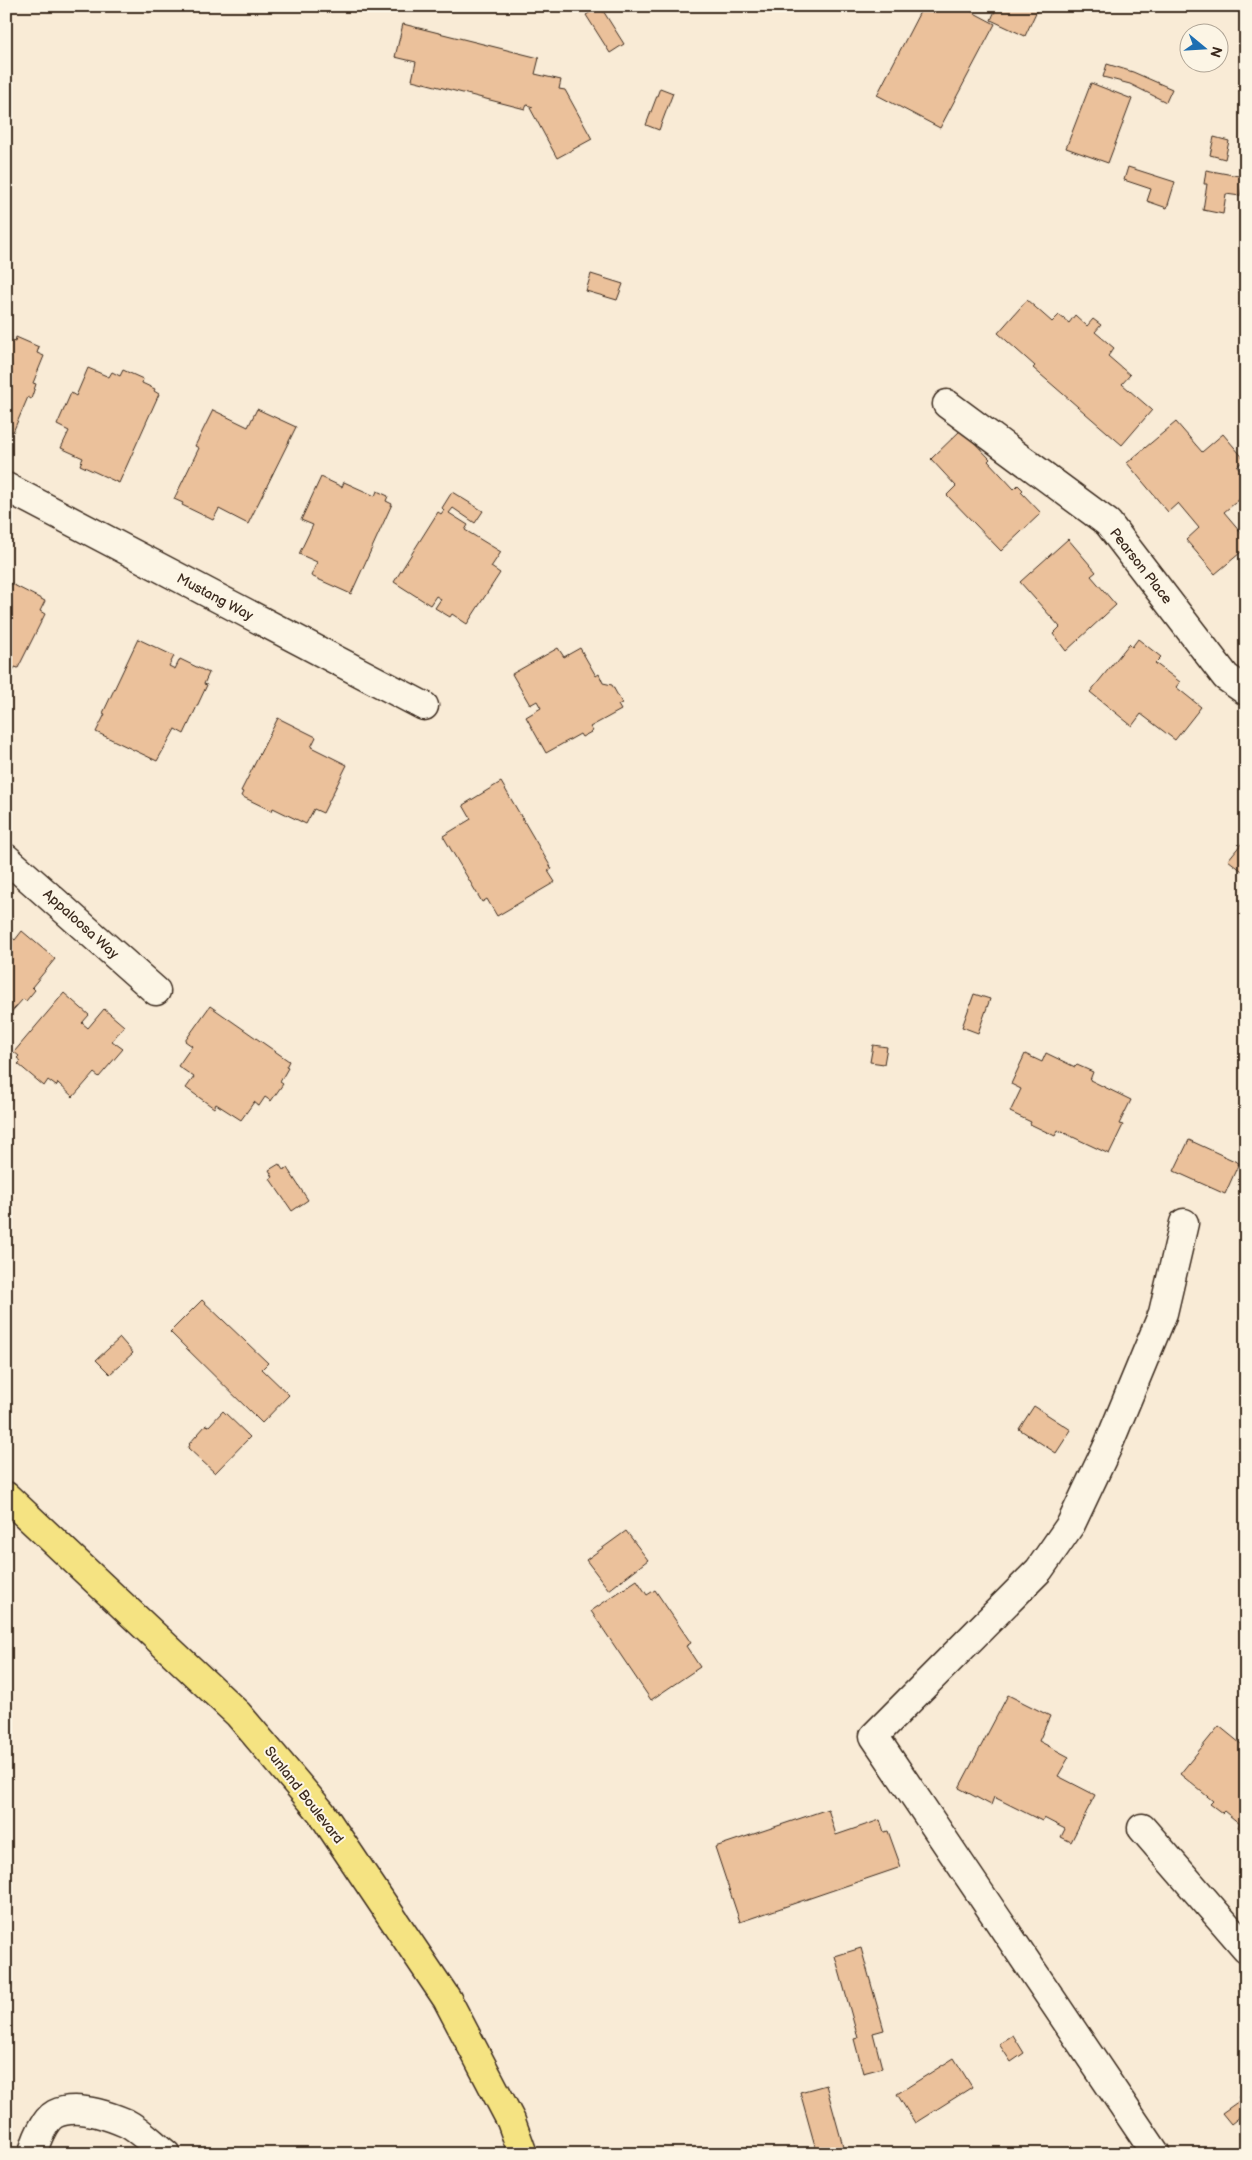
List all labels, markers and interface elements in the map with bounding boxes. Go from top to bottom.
north arrow [1180,22,1230,72]
text: N [1206,44,1226,59]
street label: Pearson Place [1106,525,1176,607]
street label: Mustang Way [174,570,257,625]
street label: Appaloosa Way [40,886,123,963]
street label: Sunland Boulevard [261,1743,347,1847]

